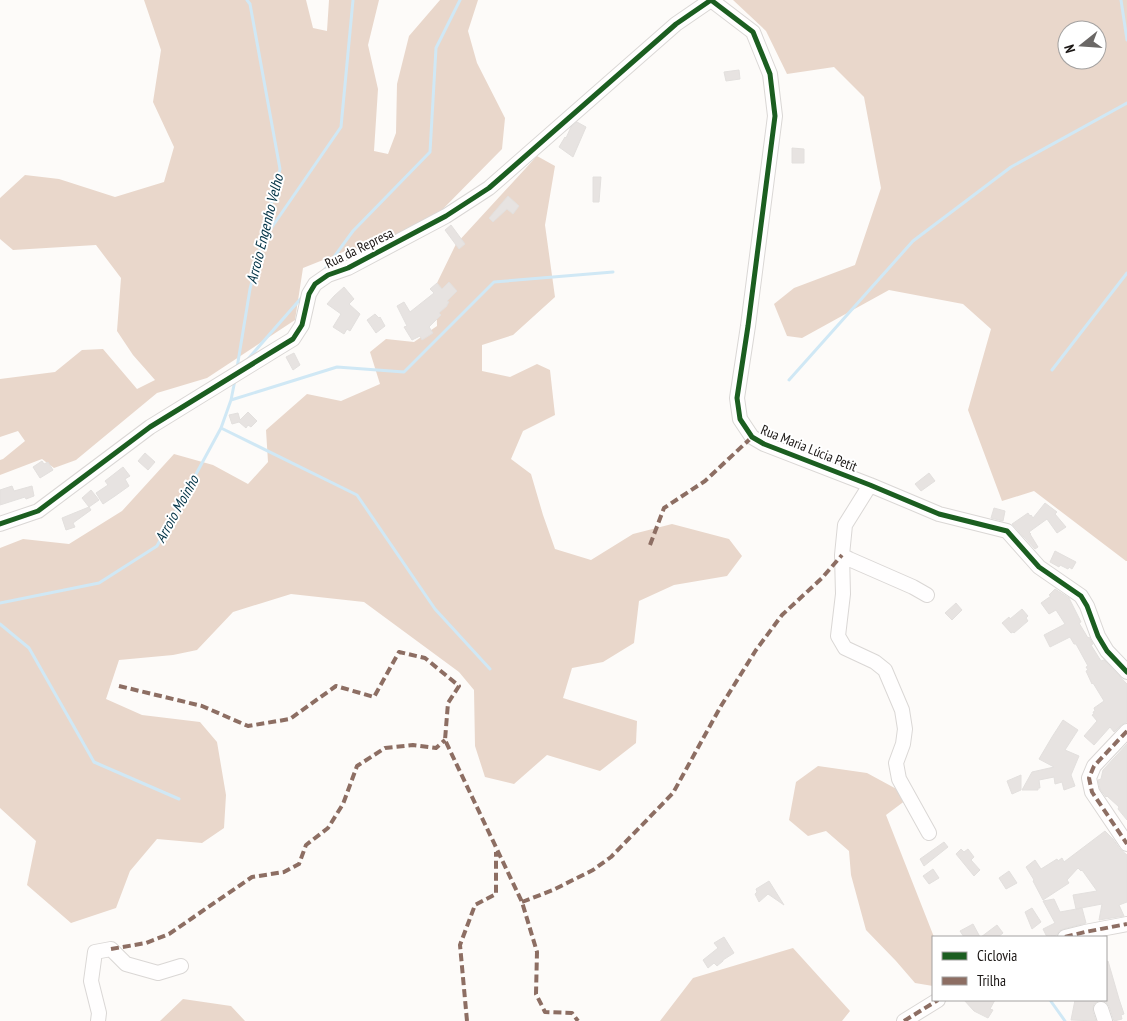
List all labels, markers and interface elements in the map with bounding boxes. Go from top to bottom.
north arrow [1057,20,1107,70]
text: N [1060,43,1079,55]
water label: Arroio Engenho Velho [242,171,288,285]
street label: Rua da Represa [322,224,396,272]
street label: Rua Maria Lúcia Petit [758,421,860,476]
water label: Arroio Moinho [150,471,203,546]
legend [932,936,1107,1001]
text: Ciclovia [977,946,1017,965]
text: Trilha [977,971,1006,990]

